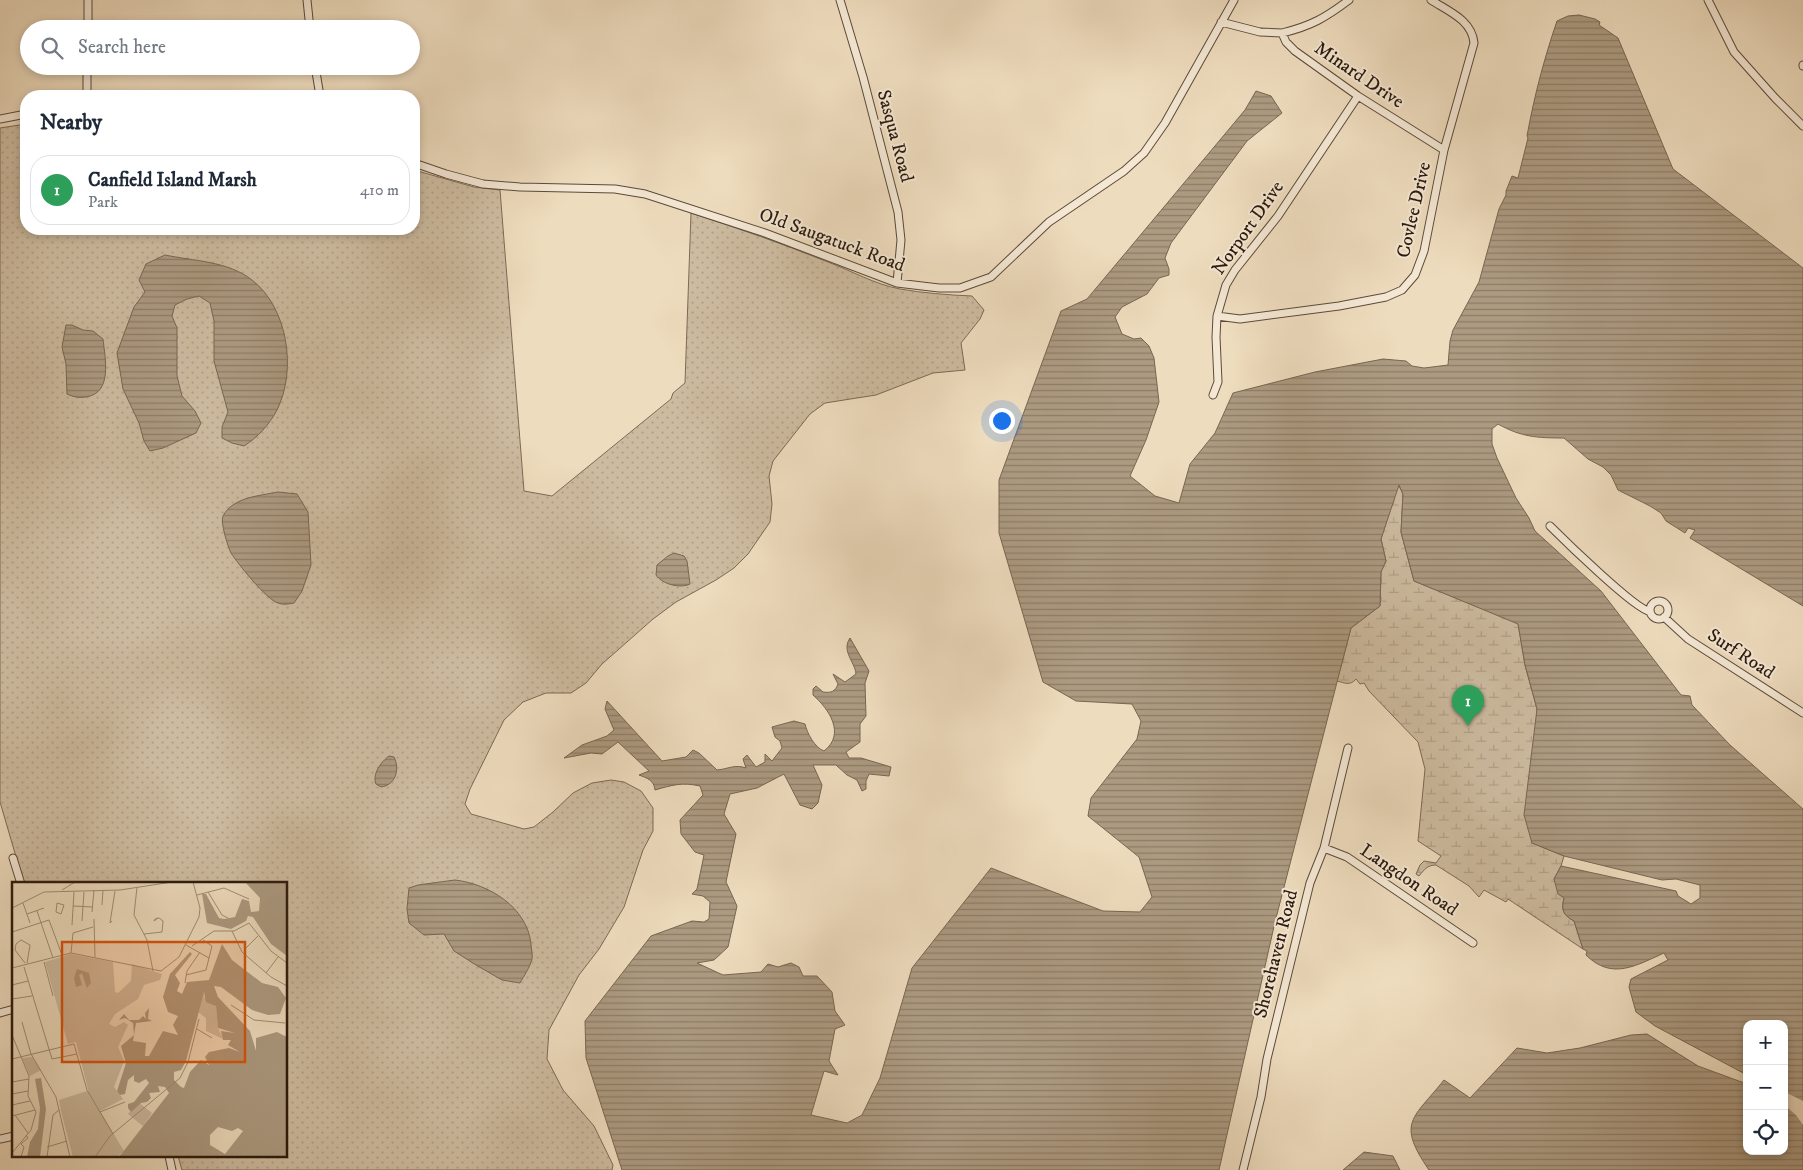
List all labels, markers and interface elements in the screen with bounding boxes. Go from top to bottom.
search box [20,20,420,75]
icon: search [38,34,66,62]
text: Search here [78,36,166,59]
street label: Minard Drive [1310,37,1408,113]
street label: Sasqua Road [871,87,918,185]
text: Nearby [40,110,102,136]
street label: Covlee Drive [1392,160,1436,260]
text: Canfield Island Marsh [88,169,257,192]
street label: Norport Drive [1207,176,1289,280]
text: 1 [54,180,60,200]
text: 410 m [360,180,399,200]
text: Park [88,192,118,212]
street label: Old Saugatuck Road [756,203,908,277]
your location [989,408,1015,434]
street label: Surf Road [1703,624,1779,685]
pin: 1 [1452,685,1484,726]
street label: Langdon Road [1356,839,1463,921]
inset map [12,882,288,1158]
street label: Shorehaven Road [1249,887,1303,1021]
map controls [1743,1020,1788,1155]
button: + [1743,1020,1788,1065]
button: − [1743,1065,1788,1110]
button: locate [1743,1110,1788,1155]

